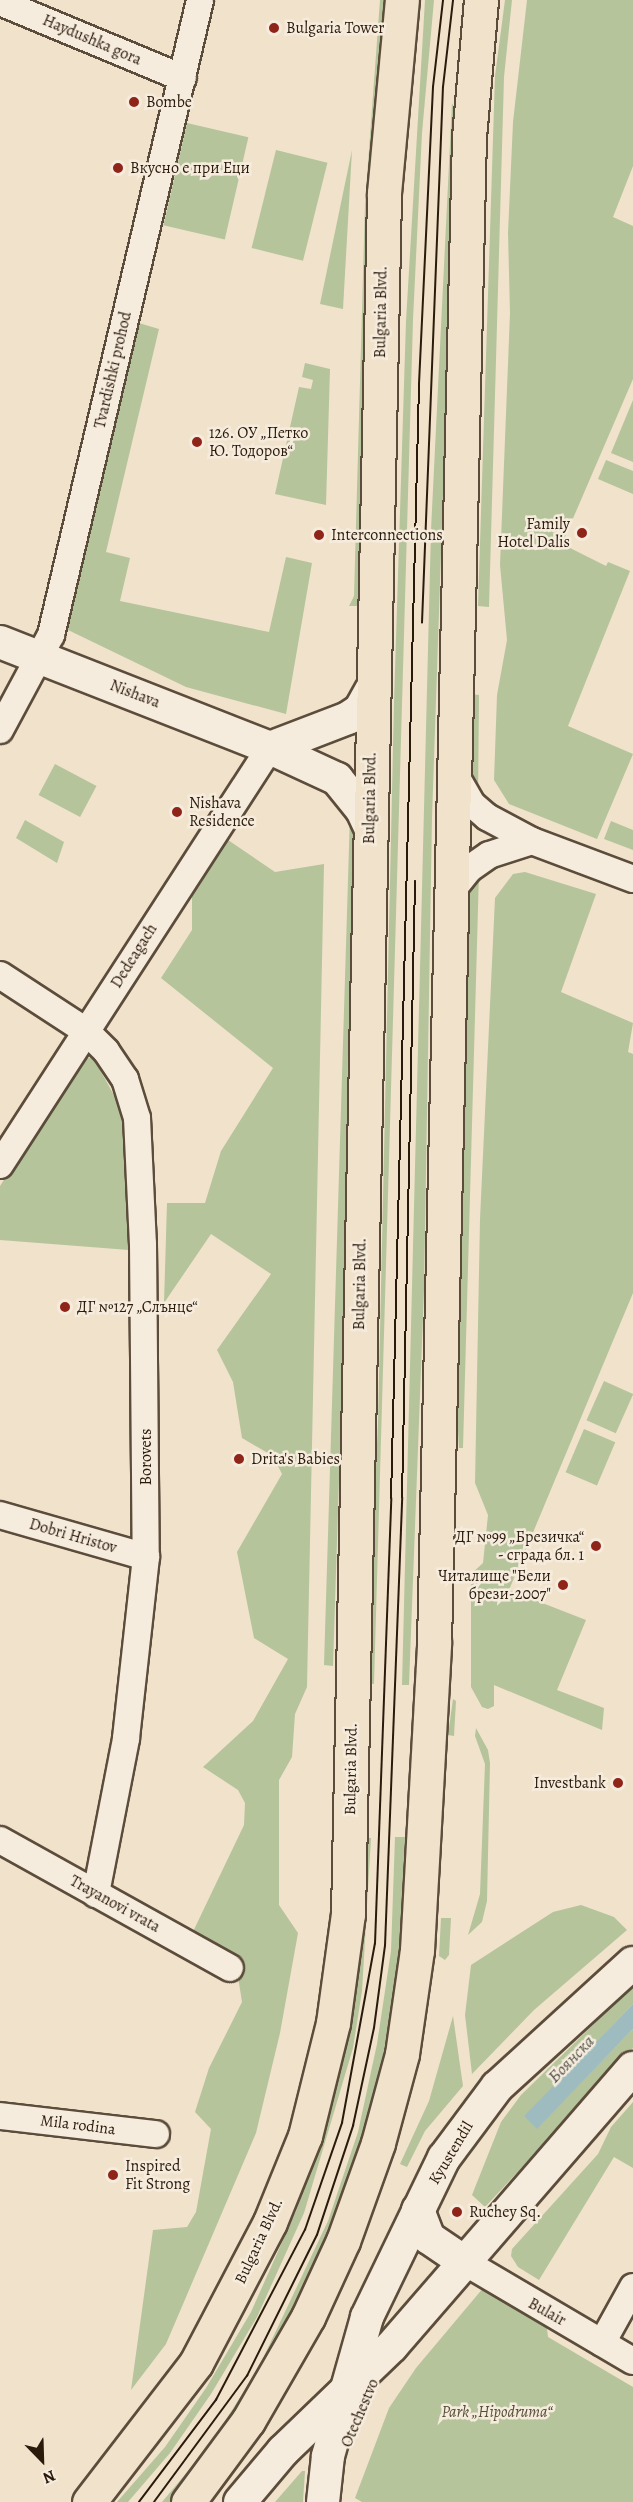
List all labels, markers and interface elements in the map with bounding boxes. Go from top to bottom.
street label: Haydushka gora [40,11,144,69]
place label: Bulgaria Tower [286,18,384,38]
marker: Bulgaria Tower [267,21,281,35]
place label: Bombe [146,92,192,112]
marker: Bombe [127,95,141,109]
place label: Вкусно е при Еци [130,158,250,178]
marker: Вкусно е при Еци [111,161,125,175]
street label: Bulgaria Blvd. [371,266,391,358]
street label: Tvardishki prohod [90,310,136,430]
place label: 126. ОУ „Петко Ю. Тодоров“ [209,423,309,461]
marker: 126. ОУ „Петко Ю. Тодоров“ [190,435,204,449]
place label: Family Hotel Dalis [497,514,570,552]
place label: Interconnections [331,525,443,545]
marker: Family Hotel Dalis [575,526,589,540]
marker: Interconnections [312,528,326,542]
street label: Nishava [107,676,163,712]
street label: Bulgaria Blvd. [360,752,380,844]
place label: Nishava Residence [189,793,255,831]
marker: Nishava Residence [170,805,184,819]
street label: Dedeagach [107,920,161,992]
street label: Bulgaria Blvd. [350,1238,370,1330]
place label: ДГ №127 „Слънце“ [77,1297,198,1317]
marker: ДГ №127 „Слънце“ [58,1300,72,1314]
street label: Borovets [136,1429,156,1485]
place label: Drita's Babies [251,1449,340,1469]
marker: Drita's Babies [232,1452,246,1466]
street label: Dobri Hristov [27,1514,119,1558]
place label: ДГ №99 „Брезичка“ - сграда бл. 1 [455,1527,584,1565]
marker: ДГ №99 „Брезичка“ - сграда бл. 1 [589,1539,603,1553]
place label: Читалище "Бели брези-2007" [438,1566,551,1604]
marker: Читалище "Бели брези-2007" [556,1578,570,1592]
street label: Bulgaria Blvd. [341,1723,361,1815]
place label: Investbank [534,1773,606,1793]
marker: Investbank [611,1776,625,1790]
street label: Trayanovi vrata [66,1871,164,1937]
water label: Боянска [543,2031,599,2087]
street label: Mila rodina [39,2111,117,2139]
street label: Kyustendil [425,2118,477,2188]
place label: Inspired Fit Strong [125,2156,190,2194]
marker: Inspired Fit Strong [106,2168,120,2182]
street label: Bulgaria Blvd. [231,2195,287,2287]
place label: Ruchey Sq. [469,2202,541,2222]
marker: Ruchey Sq. [450,2205,464,2219]
street label: Bulair [525,2294,569,2330]
street label: Otechestvo [337,2376,383,2450]
park label: Park „Hipodruma“ [441,2402,553,2422]
north arrow [12,2430,72,2490]
text: N [39,2464,59,2489]

